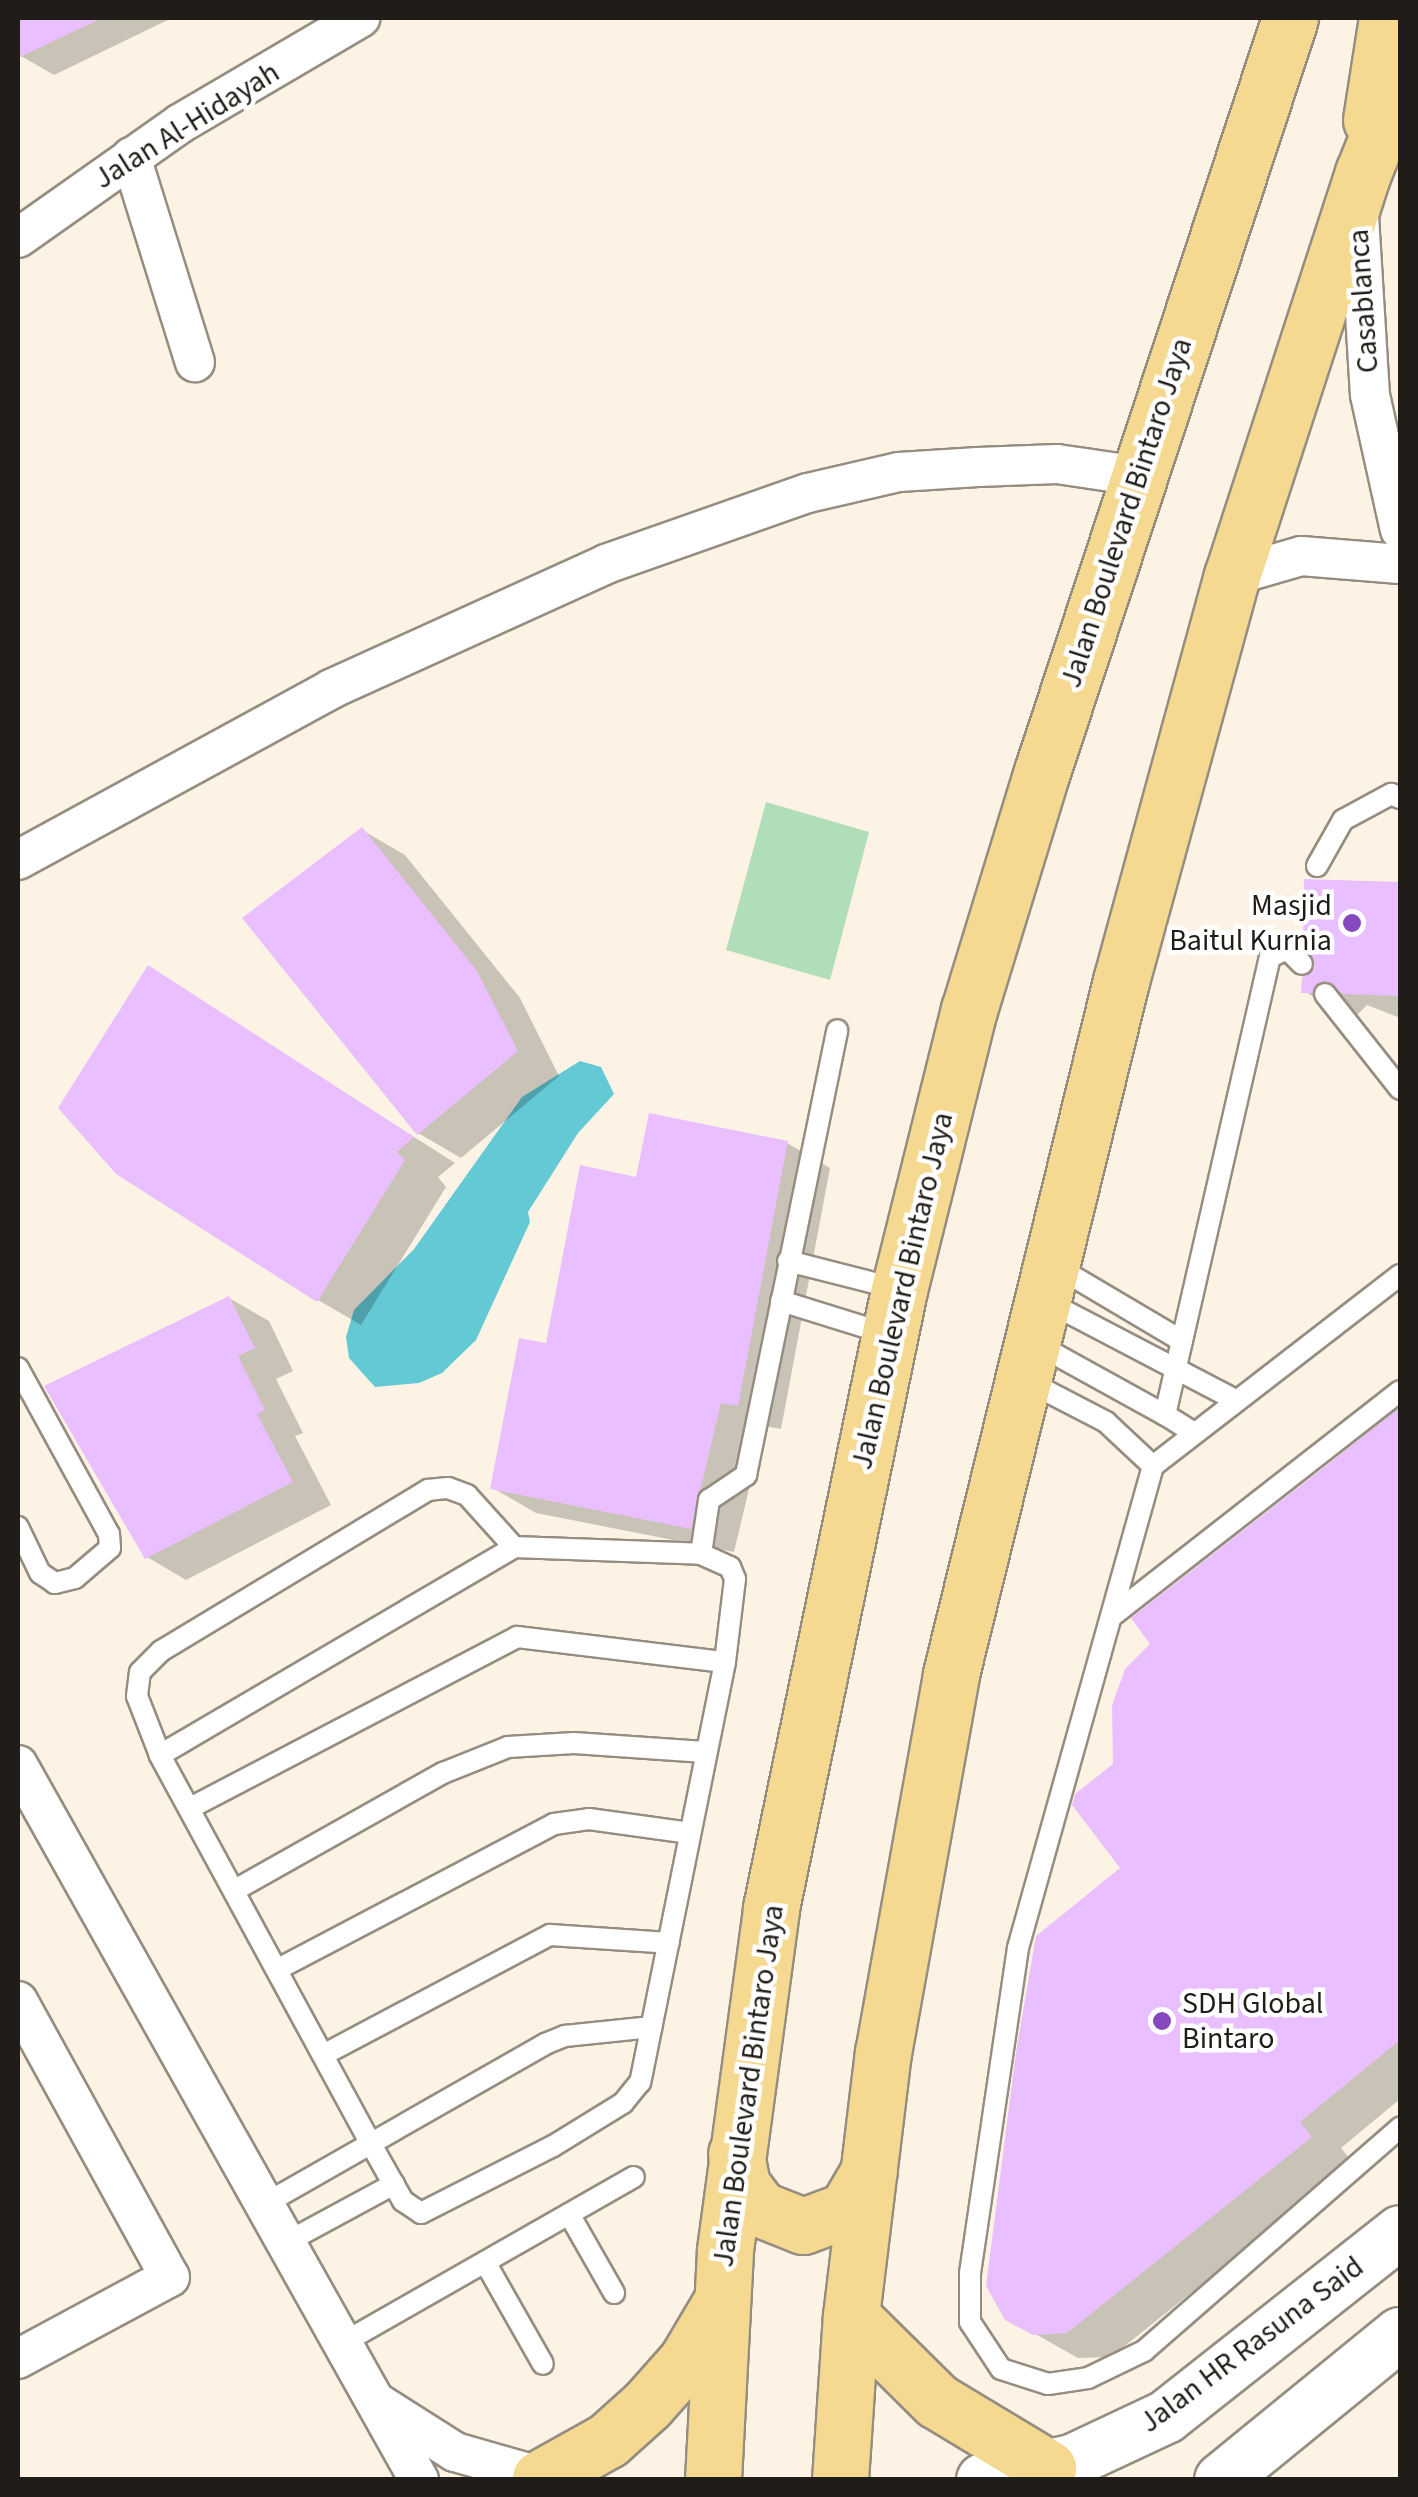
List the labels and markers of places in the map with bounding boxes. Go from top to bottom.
place label: Masjid Baitul Kurnia [1169,888,1332,958]
marker: Masjid Baitul Kurnia [1341,912,1363,934]
place label: SDH Global Bintaro [1182,1986,1323,2056]
marker: SDH Global Bintaro [1151,2010,1173,2032]

